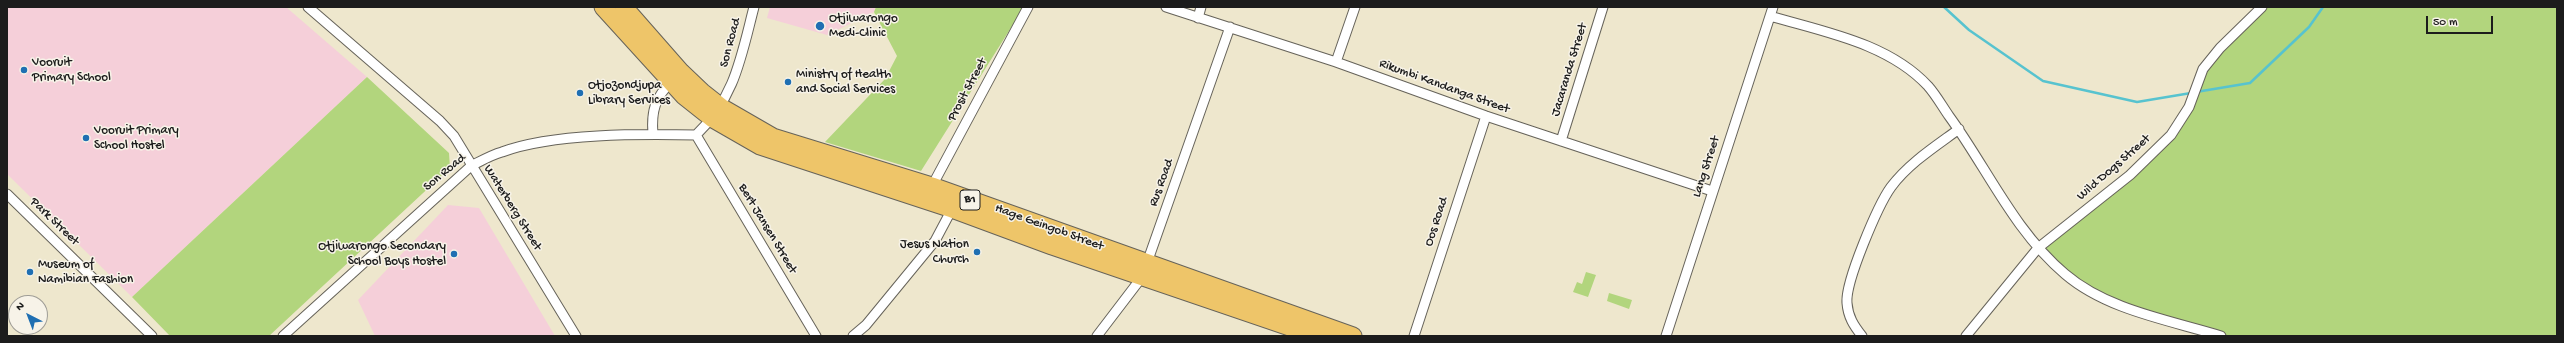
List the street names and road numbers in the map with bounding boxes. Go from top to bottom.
street label: Son Road [717,17,745,69]
street label: Jacaranda Street [1548,22,1592,118]
street label: Prosit Street [945,56,991,124]
street label: Rikumbi Kandanga Street [1377,56,1511,118]
street label: Wild Dogs Street [2074,132,2154,204]
street label: Lang Street [1690,134,1724,200]
street label: Son Road [421,151,469,195]
street label: Rus Road [1146,157,1178,209]
street label: Waterberg Street [479,162,545,254]
street label: Bert Jansen Street [734,181,800,277]
road number: B1 [960,190,980,210]
street label: Park Street [26,195,82,249]
street label: Oos Road [1422,195,1452,249]
street label: Hage Geingob Street [993,201,1105,255]

